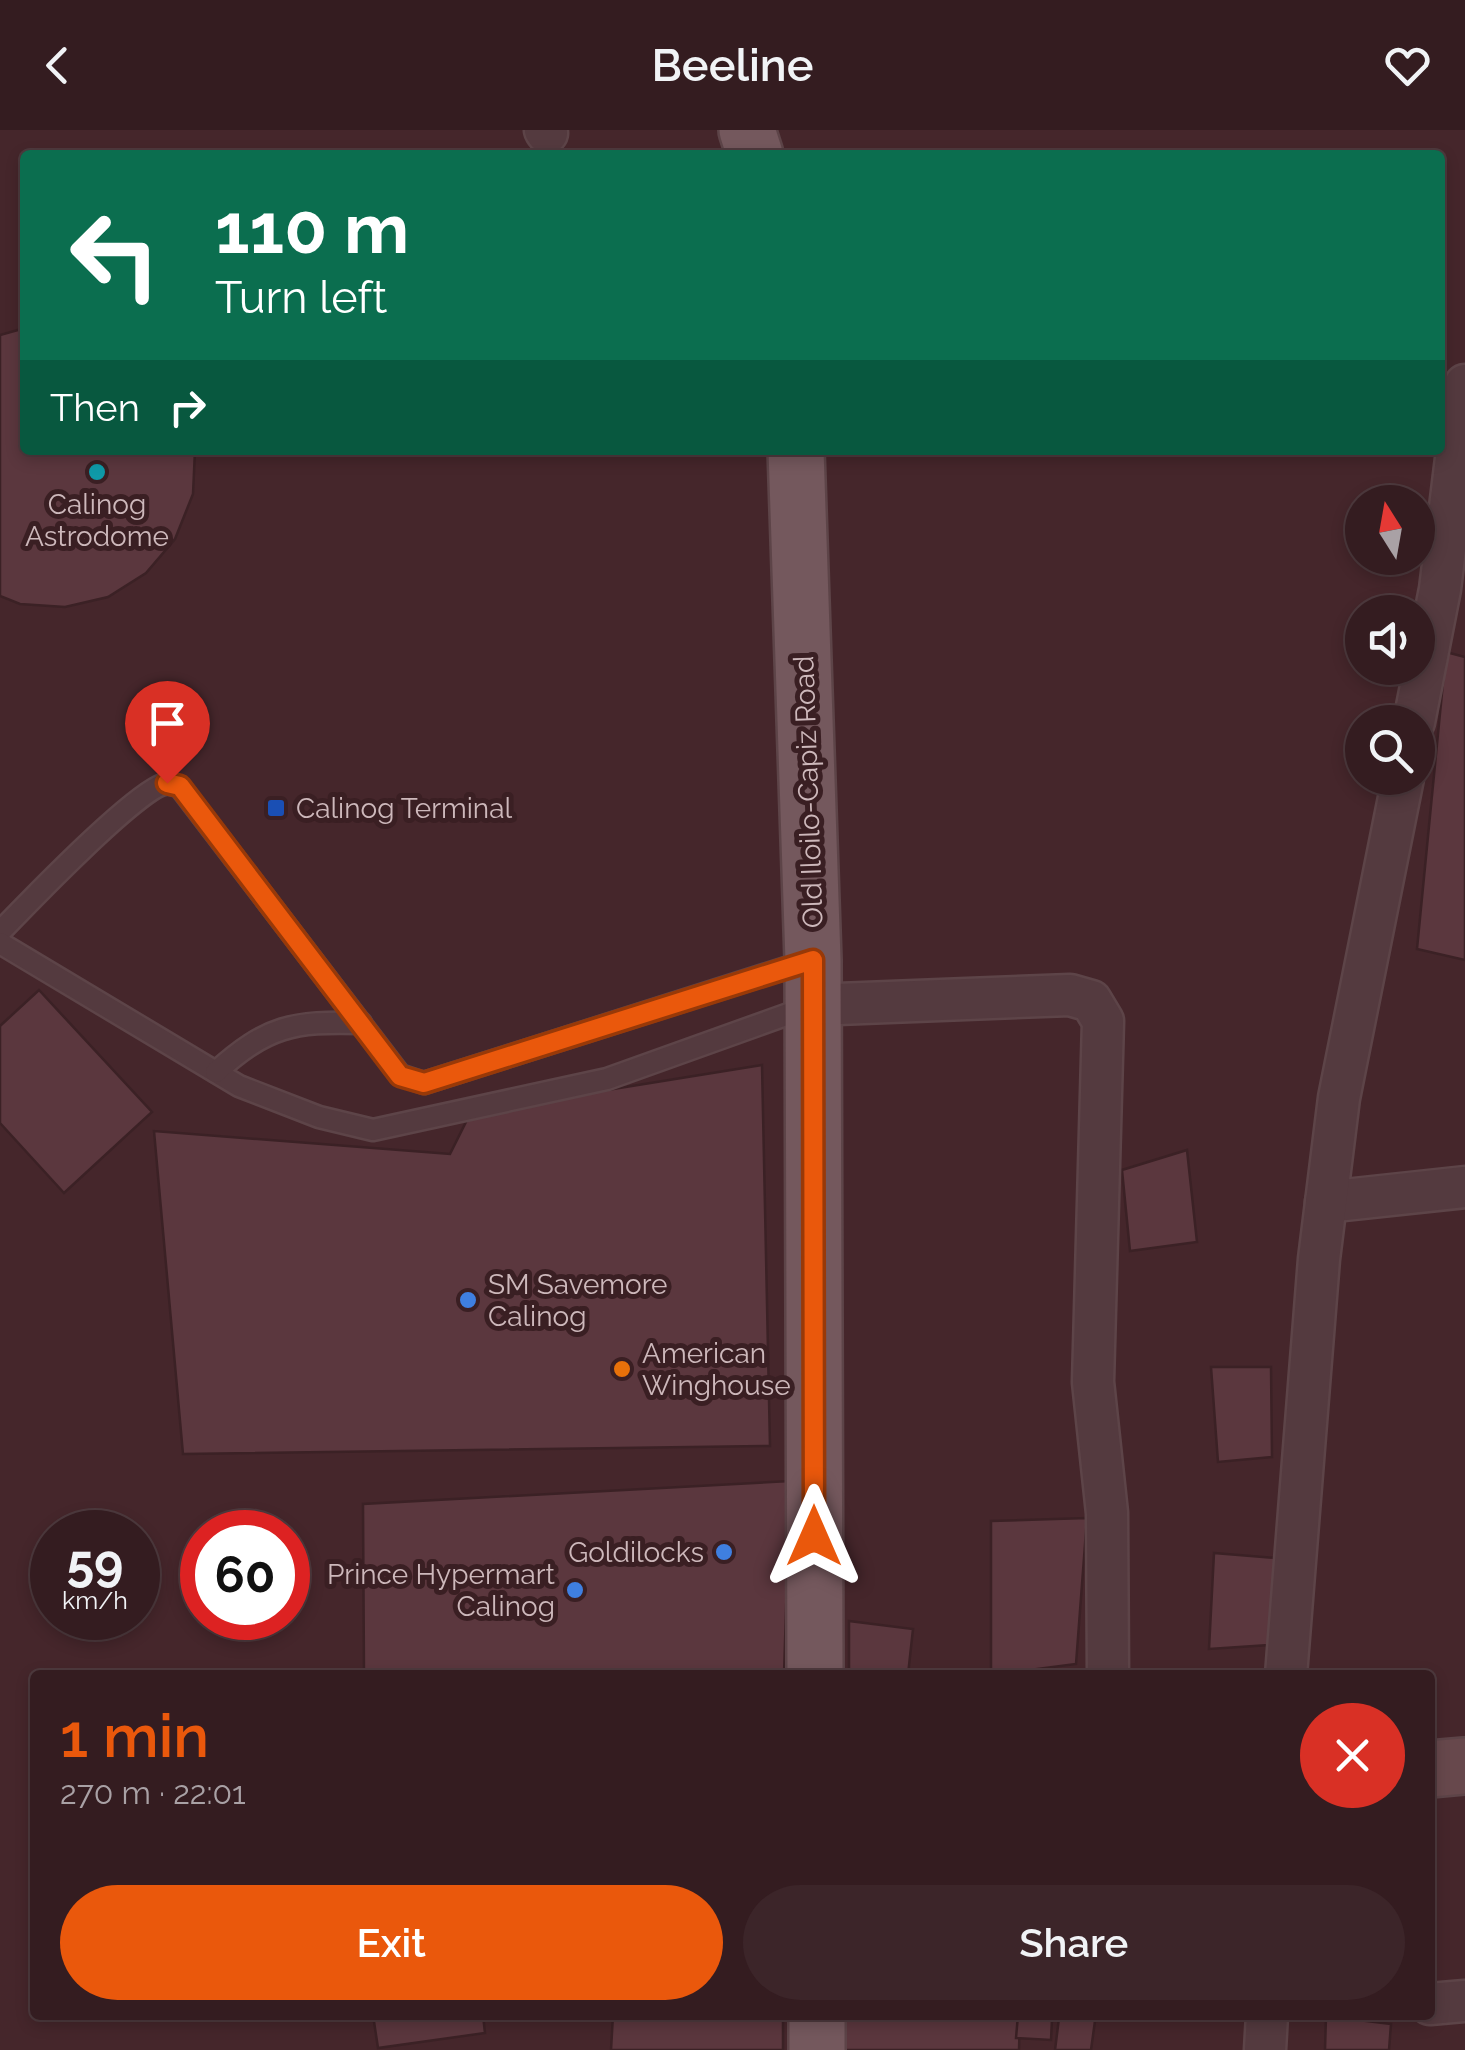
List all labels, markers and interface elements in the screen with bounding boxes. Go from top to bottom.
icon: back [30,38,85,93]
icon: heart [1380,38,1435,93]
text: Beeline [651,39,814,92]
text: 110 m [215,187,409,269]
icon: left [50,190,180,320]
text: Turn left [215,271,387,324]
icon: right [160,380,215,435]
text: Then [50,385,140,430]
marker: Calinog Astrodome [86,461,108,483]
north arrow [1345,485,1435,575]
map controls [1345,485,1435,795]
place label: Calinog Astrodome [25,488,169,553]
button: sound [1345,595,1435,685]
street label: Old Iloilo-Capiz Road [787,655,830,929]
pin [125,681,210,784]
icon: arrive [140,696,195,751]
button: search [1345,705,1435,795]
place label: Calinog Terminal [296,792,512,825]
marker: Calinog Terminal [265,797,287,819]
place label: SM Savemore Calinog [488,1268,668,1333]
marker: SM Savemore Calinog [457,1289,479,1311]
place label: American Winghouse [642,1337,791,1402]
marker: American Winghouse [611,1358,633,1380]
position arrow [762,1484,866,1588]
speed limit sign: 60 [180,1510,310,1640]
text: 59 [66,1533,124,1592]
place label: Goldilocks [568,1536,704,1569]
marker: Goldilocks [713,1541,735,1563]
place label: Prince Hypermart Calinog [327,1558,556,1623]
marker: Prince Hypermart Calinog [564,1579,586,1601]
text: km/h [62,1585,128,1615]
text: 1 min [60,1701,209,1771]
button: close [1300,1703,1405,1808]
text: 270 m · 22:01 [60,1774,246,1811]
button: Exit [60,1885,723,2000]
button: Share [743,1885,1405,2000]

